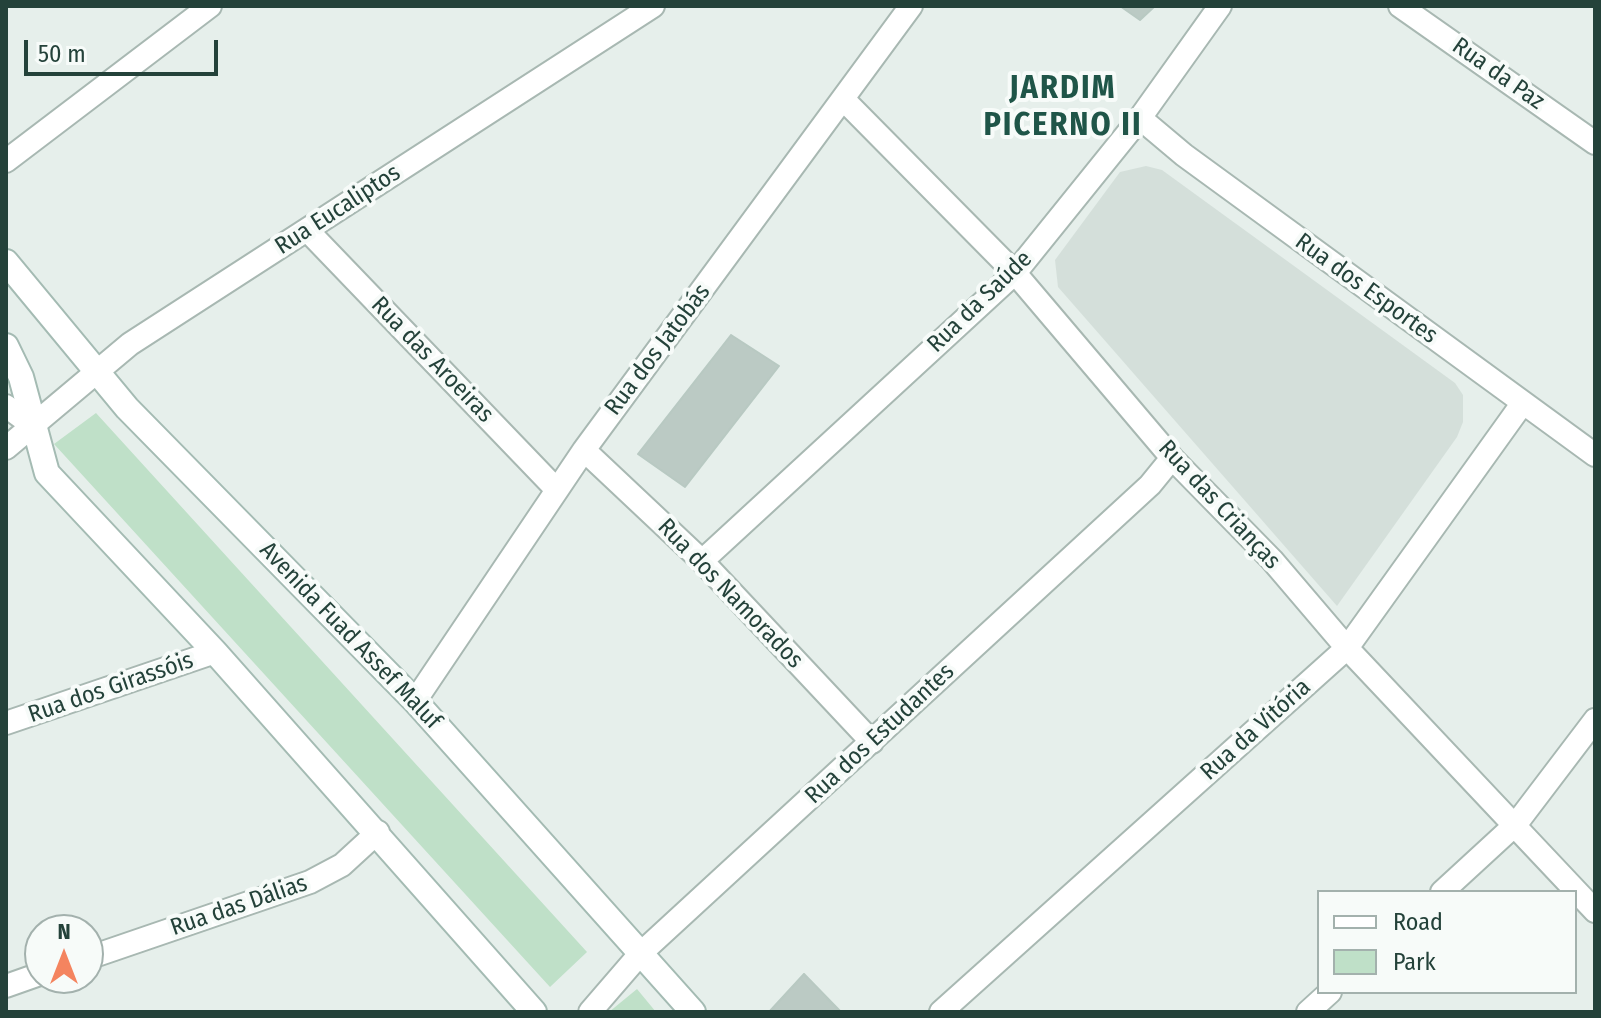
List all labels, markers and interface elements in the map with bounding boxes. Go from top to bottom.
scale bar [28,24,222,74]
street label: Rua da Paz [1446,32,1550,116]
text: 50 m [38,40,86,68]
district label: JARDIM PICERNO II [983,70,1143,145]
street label: Rua Eucaliptos [270,159,406,261]
street label: Rua dos Esportes [1289,228,1443,350]
street label: Rua da Saúde [922,245,1038,359]
street label: Rua dos Jatobás [599,279,717,421]
street label: Rua das Aroeiras [365,291,499,429]
street label: Rua das Crianças [1152,435,1286,575]
street label: Rua dos Namorados [651,513,809,675]
street label: Avenida Fuad Assef Maluf [253,536,447,736]
street label: Rua dos Girassóis [25,646,197,730]
street label: Rua dos Estudantes [800,658,960,810]
street label: Rua da Vitória [1195,673,1317,787]
street label: Rua das Dálias [167,869,311,943]
legend [1317,890,1577,994]
text: Road [1393,908,1443,936]
north arrow [24,914,104,994]
text: N [57,918,71,945]
text: Park [1393,948,1436,976]

